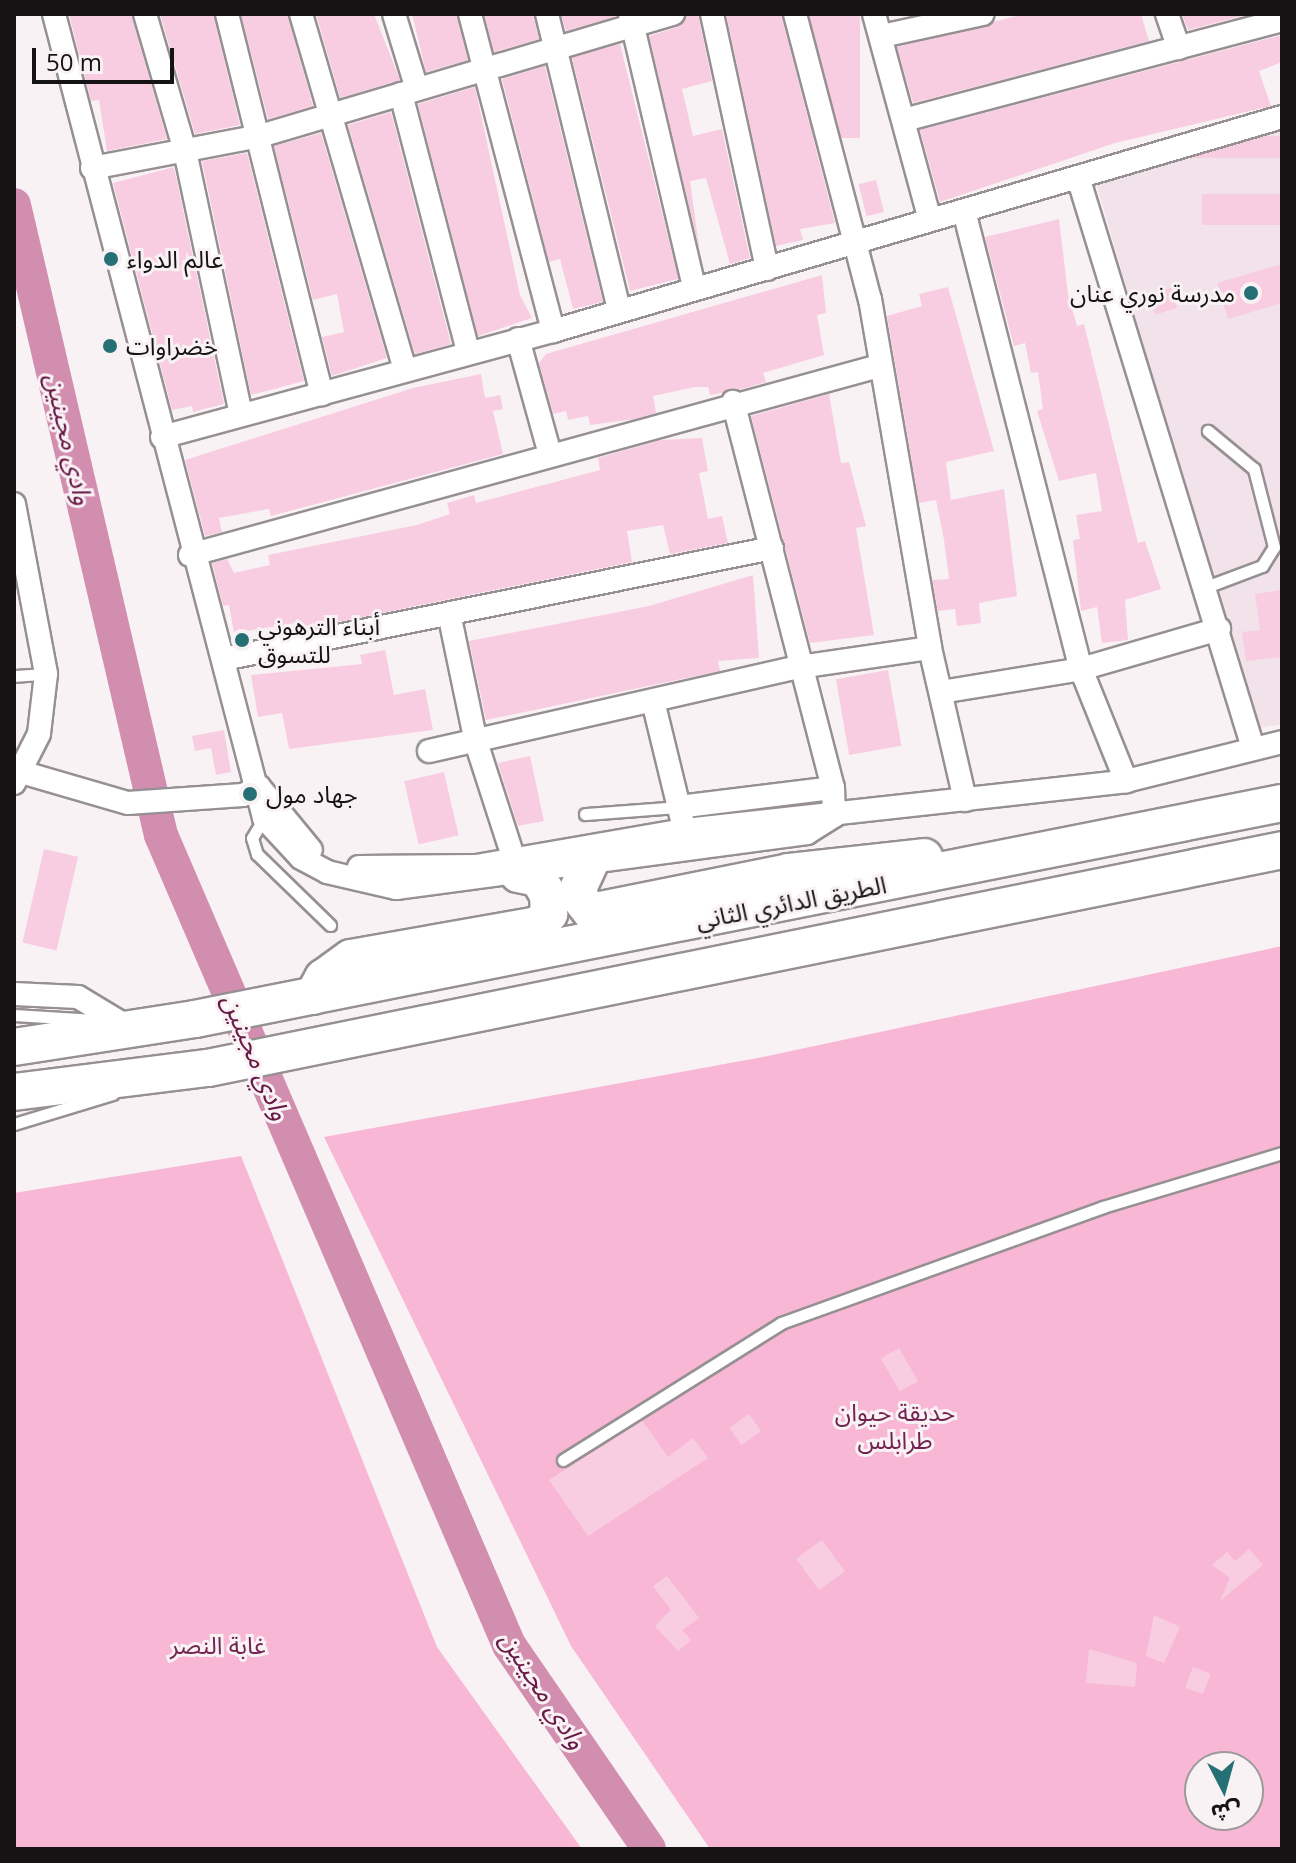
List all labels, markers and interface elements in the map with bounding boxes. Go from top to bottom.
scale bar [36,32,178,82]
text: 50 m [46,45,102,78]
place label: عالم الدواء [127,245,223,273]
marker: عالم الدواء [102,250,120,268]
place label: مدرسة نوري عنان [1070,279,1235,307]
marker: مدرسة نوري عنان [1242,284,1260,302]
place label: خضراوات [126,332,218,360]
marker: خضراوات [101,337,119,355]
water label: وادي مجينين [39,370,99,508]
place label: أبناء الترهوني للتسوق [258,612,380,668]
marker: أبناء الترهوني للتسوق [233,631,251,649]
place label: جهاد مول [266,780,358,808]
marker: جهاد مول [241,785,259,803]
street label: الطريق الدائري الثاني [693,869,889,935]
water label: وادي مجينين [215,989,297,1125]
park label: حديقة حيوان طرابلس [835,1398,955,1454]
water label: وادي مجينين [493,1625,593,1755]
park label: غابة النصر [170,1631,266,1659]
north arrow [1184,1751,1264,1831]
text: ش [1210,1796,1243,1829]

